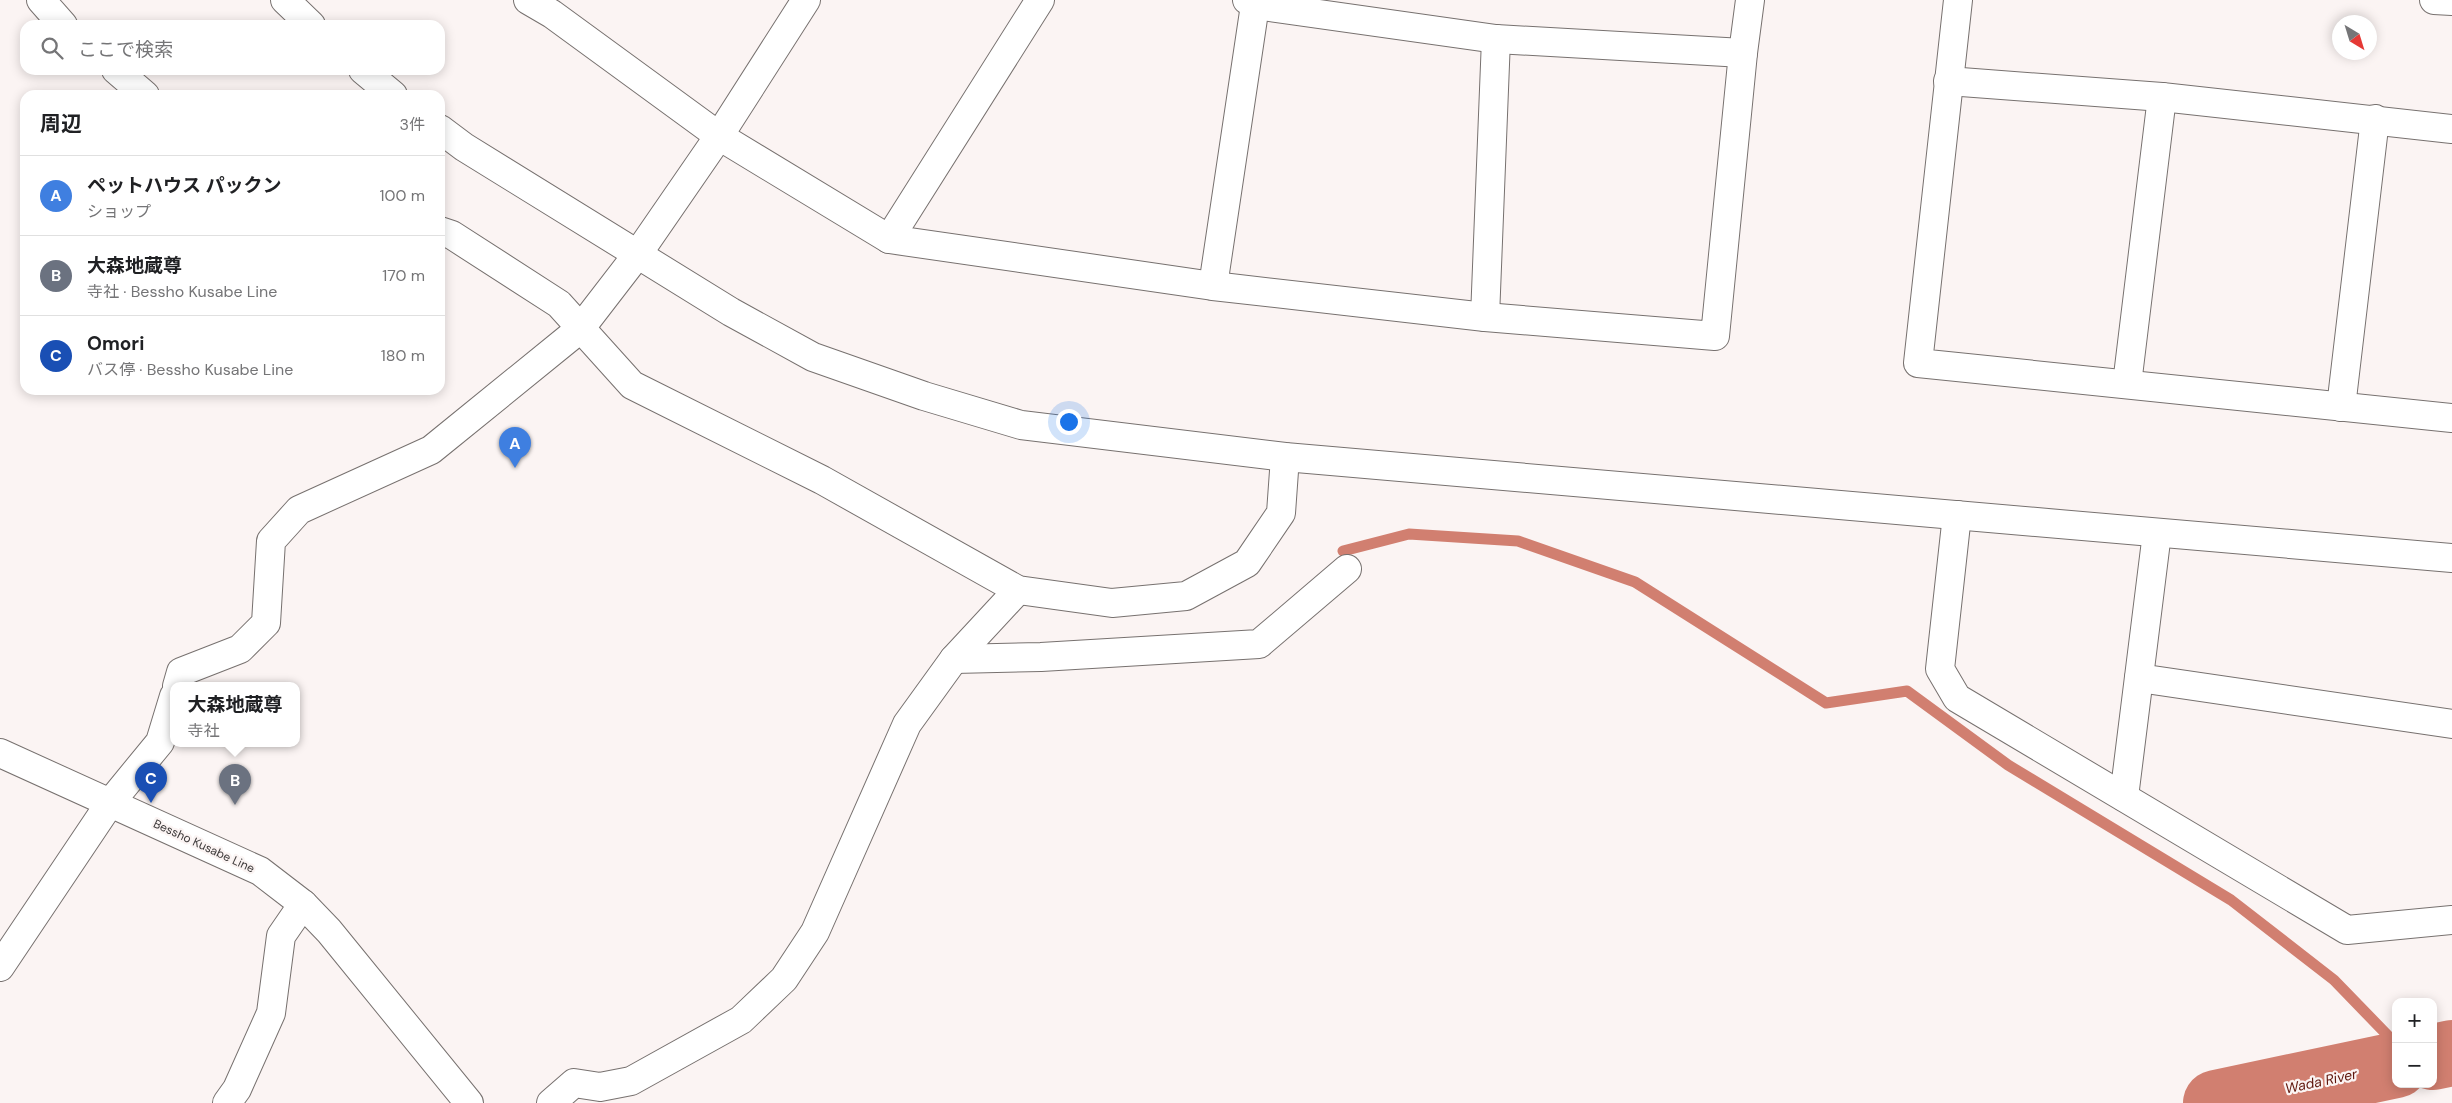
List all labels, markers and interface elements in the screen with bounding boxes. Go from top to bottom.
north arrow [2332,15,2377,60]
search box [20,20,445,75]
icon: search [38,34,66,62]
text: ここで検索 [78,37,173,62]
text: 周辺 [40,110,82,138]
text: 3件 [400,114,425,135]
text: ペットハウス パックン [87,173,281,198]
text: A [50,185,62,206]
text: 100 m [380,185,425,206]
text: ショップ [87,201,151,222]
text: 大森地蔵尊 [87,253,182,278]
text: B [51,265,61,286]
text: 170 m [382,265,425,286]
text: 寺社 · Bessho Kusabe Line [87,281,277,302]
text: Omori [87,331,144,356]
text: C [50,345,62,366]
text: 180 m [381,345,425,366]
text: バス停 · Bessho Kusabe Line [87,359,293,380]
your location [1056,409,1082,435]
pin: A [499,427,531,468]
popup [170,682,300,747]
text: 大森地蔵尊 [187,692,283,717]
text: 寺社 [187,720,220,741]
pin: C [135,762,167,803]
pin: B [219,764,251,805]
street label: Bessho Kusabe Line [151,816,257,877]
map controls [2392,998,2437,1088]
button: + [2392,998,2437,1043]
button: − [2392,1043,2437,1088]
water label: Wada River [2283,1064,2360,1097]

